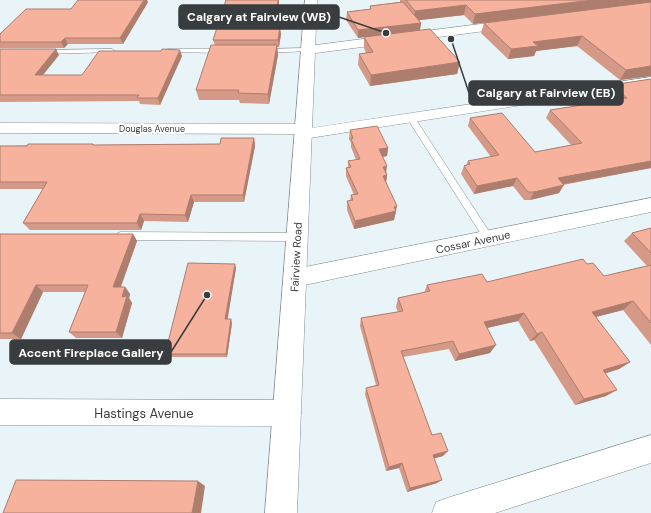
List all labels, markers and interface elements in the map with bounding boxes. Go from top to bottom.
callout: Calgary at Fairview (WB) [179,5,339,29]
text: Calgary at Fairview (WB) [187,9,331,25]
callout: Calgary at Fairview (EB) [469,81,623,105]
text: Calgary at Fairview (EB) [477,85,615,101]
street label: Douglas Avenue [119,123,185,135]
street label: Fairview Road [287,222,305,292]
street label: Cossar Avenue [434,227,512,257]
callout: Accent Fireplace Gallery [10,340,171,364]
text: Accent Fireplace Gallery [18,345,164,361]
street label: Hastings Avenue [94,405,194,422]

